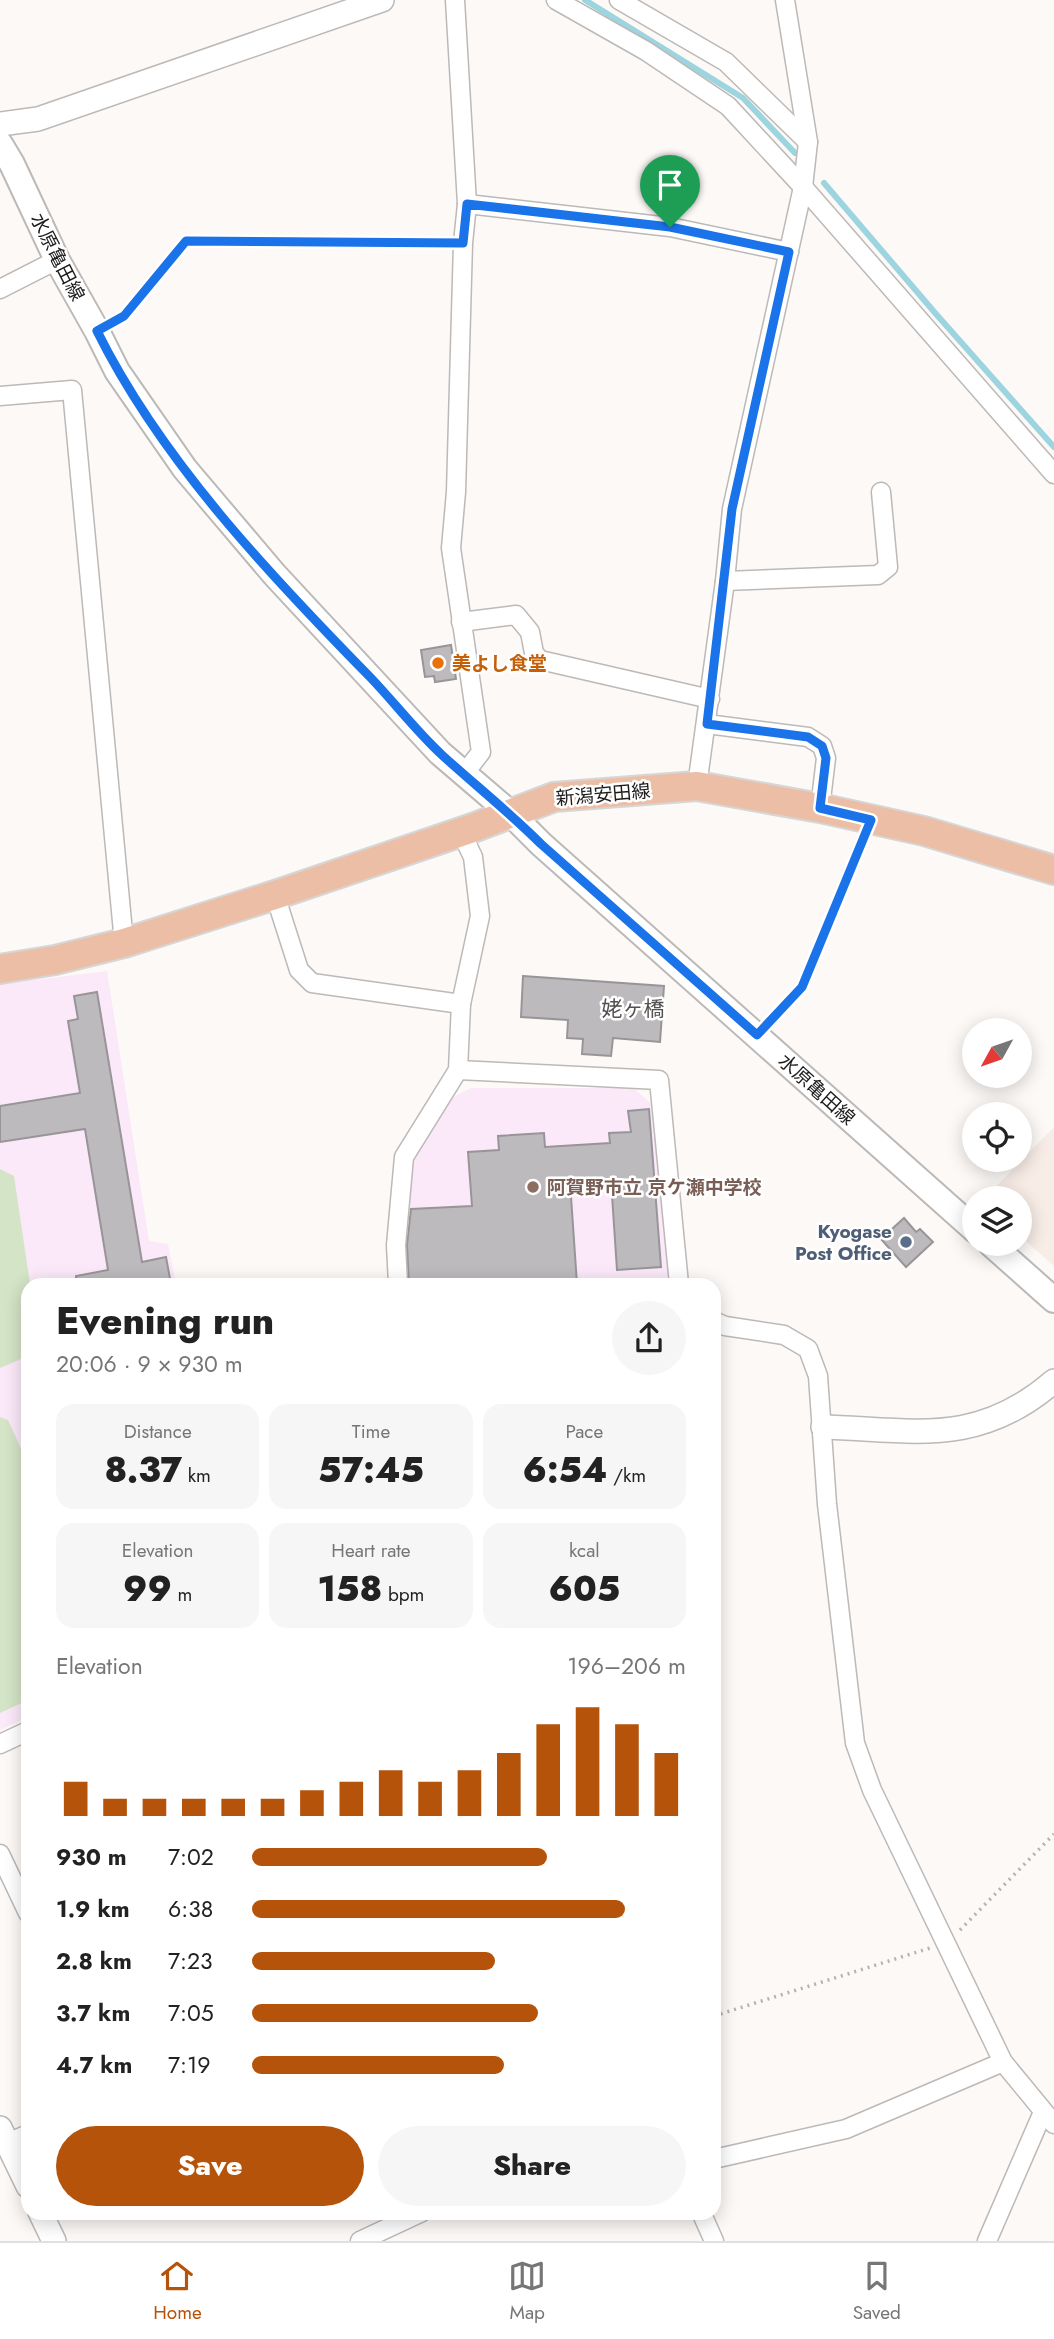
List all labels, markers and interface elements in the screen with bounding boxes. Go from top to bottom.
pin [640,155,700,227]
icon: arrive [651,166,689,204]
street label: 水原亀田線 [24,209,91,306]
place label: 美よし食堂 [452,650,547,677]
marker: 美よし食堂 [430,655,446,671]
street label: 新潟安田線 [555,777,652,812]
district label: 姥ヶ橋 [602,994,665,1024]
north arrow [962,1018,1032,1088]
map controls [962,1018,1032,1256]
street label: 水原亀田線 [772,1048,861,1131]
button: locate [962,1102,1032,1172]
place label: 阿賀野市立 京ケ瀬中学校 [547,1174,762,1201]
marker: 阿賀野市立 京ケ瀬中学校 [525,1179,541,1195]
button: layers [962,1186,1032,1256]
place label: Kyogase Post Office [795,1218,892,1267]
marker: Kyogase Post Office [898,1234,914,1250]
text: Evening run [56,1293,274,1348]
button: share [612,1301,686,1375]
text: 20:06 · 9 × 930 m [56,1347,243,1381]
text: Distance [124,1418,192,1445]
text: Time [352,1418,390,1445]
text: Pace [565,1418,603,1445]
text: 8.37 [104,1445,182,1495]
text: 57:45 [318,1445,424,1495]
text: 6:54 [523,1445,607,1495]
text: km [182,1462,211,1489]
text: /km [607,1462,646,1489]
text: Elevation [122,1537,194,1564]
text: Heart rate [331,1537,411,1564]
text: kcal [569,1537,600,1564]
text: 99 [123,1564,172,1614]
text: 158 [318,1564,382,1614]
text: 605 [548,1564,620,1614]
text: m [172,1581,192,1608]
text: bpm [382,1581,424,1608]
text: Elevation [56,1649,143,1683]
text: 196–206 m [567,1649,686,1683]
text: 930 m [56,1840,127,1874]
text: 7:02 [168,1840,214,1874]
text: 1.9 km [56,1892,130,1926]
text: 6:38 [168,1892,213,1926]
text: 2.8 km [56,1944,132,1978]
text: 7:23 [168,1944,213,1978]
text: 3.7 km [56,1996,130,2030]
text: 7:05 [168,1996,214,2030]
text: 4.7 km [56,2048,132,2082]
text: 7:19 [168,2048,211,2082]
button: Save [56,2126,364,2206]
button: Share [378,2126,686,2206]
tab: Home [153,2257,202,2326]
tab: Map [508,2257,546,2326]
tab: Saved [853,2257,901,2326]

